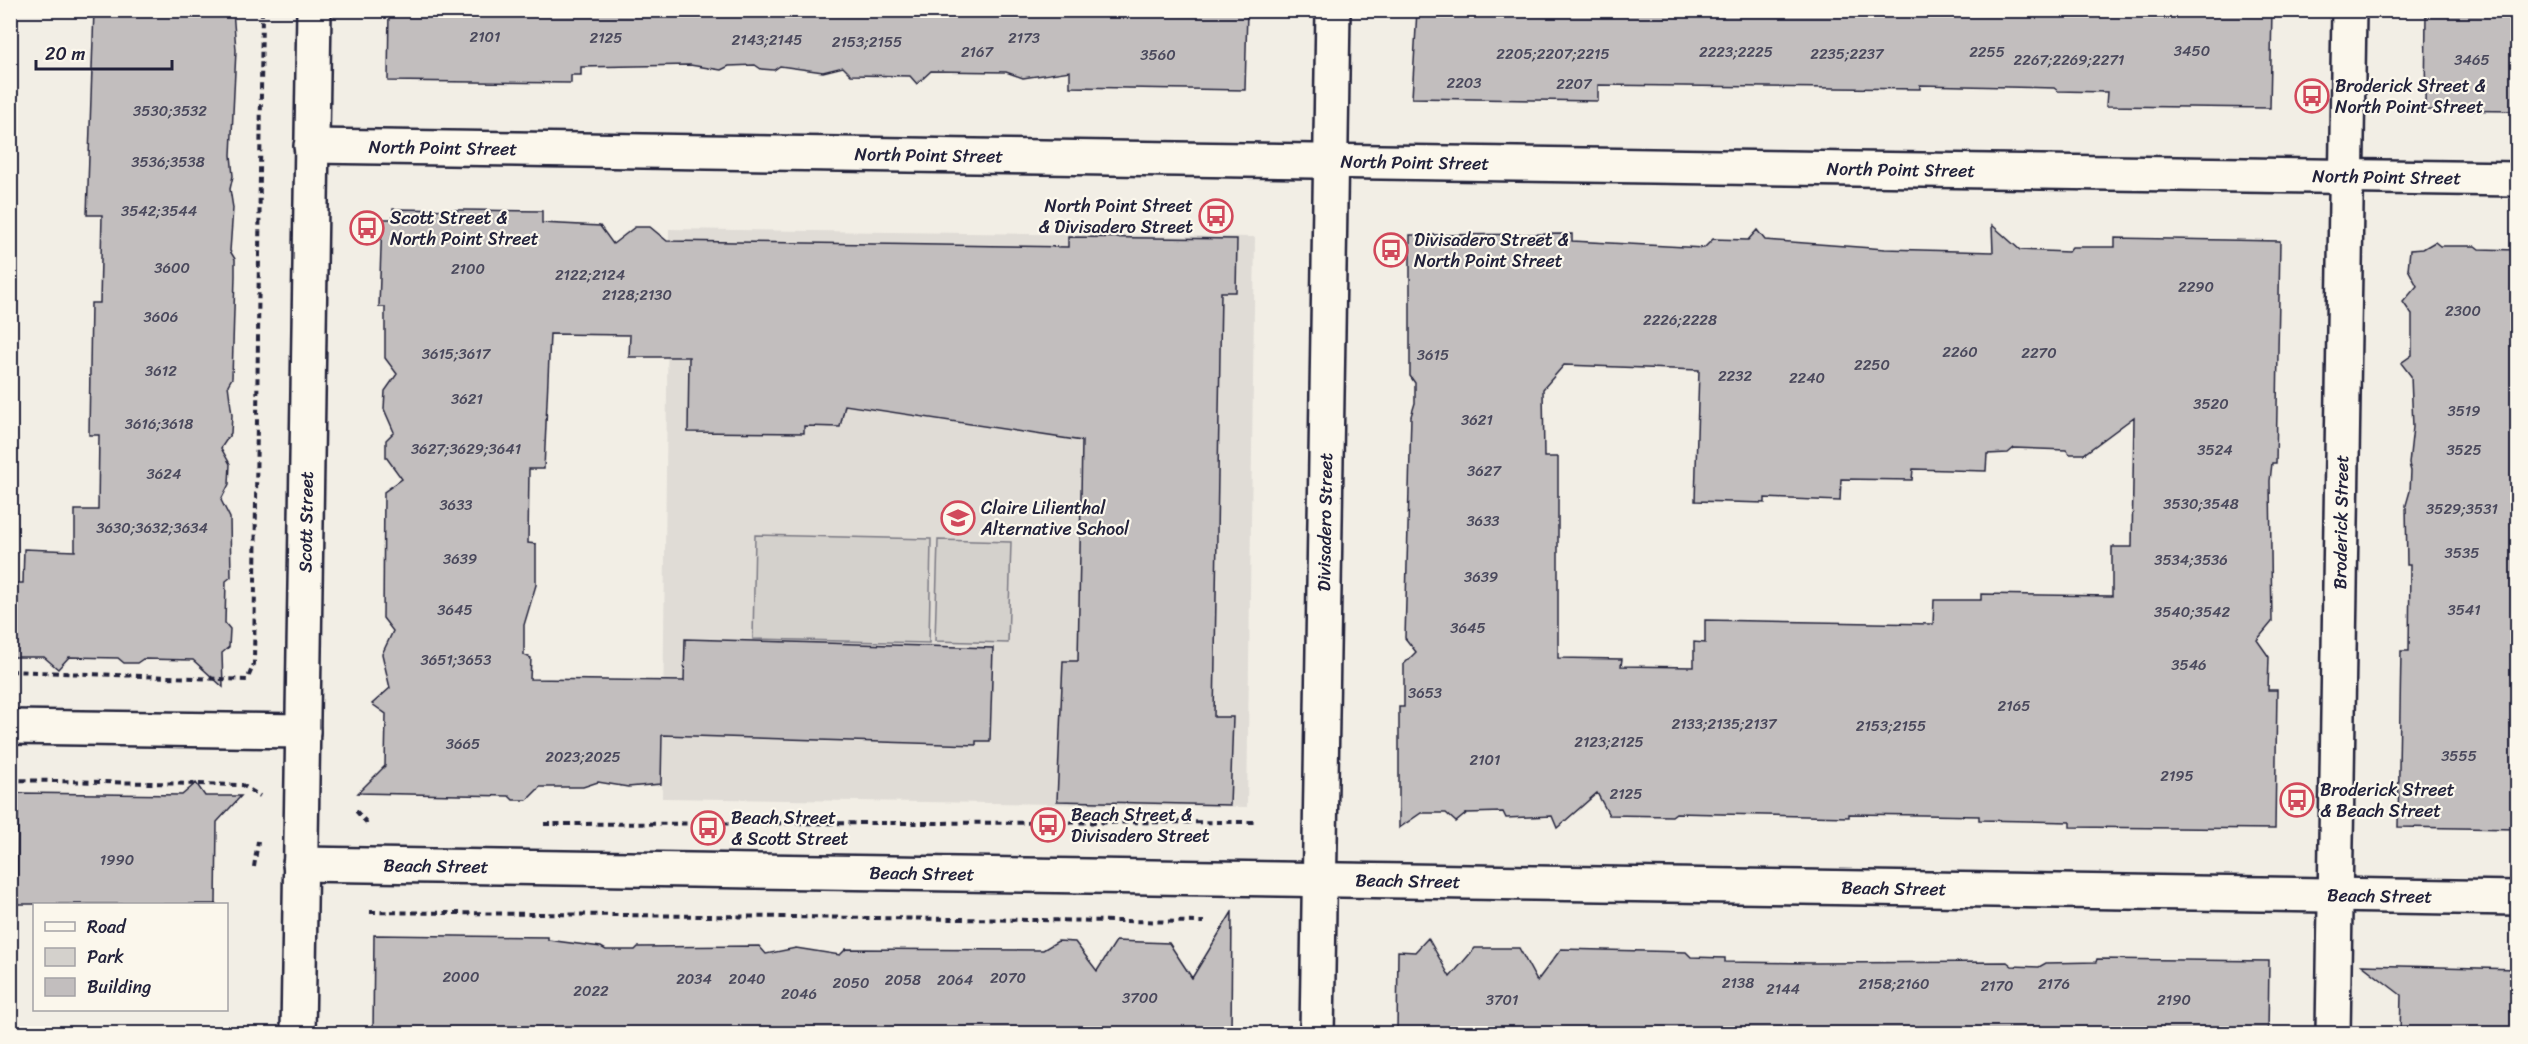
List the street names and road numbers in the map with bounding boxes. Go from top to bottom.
street label: North Point Street [368,131,518,165]
street label: North Point Street [854,138,1004,172]
street label: North Point Street [1340,145,1490,180]
street label: North Point Street [1826,153,1976,187]
street label: North Point Street [2312,160,2461,194]
street label: Divisadero Street [1308,452,1342,592]
street label: Broderick Street [2324,454,2358,590]
street label: Scott Street [289,471,323,573]
street label: Beach Street [383,849,489,883]
street label: Beach Street [869,857,975,890]
street label: Beach Street [1355,864,1461,898]
street label: Beach Street [1841,872,1947,905]
street label: Beach Street [2327,879,2433,913]

